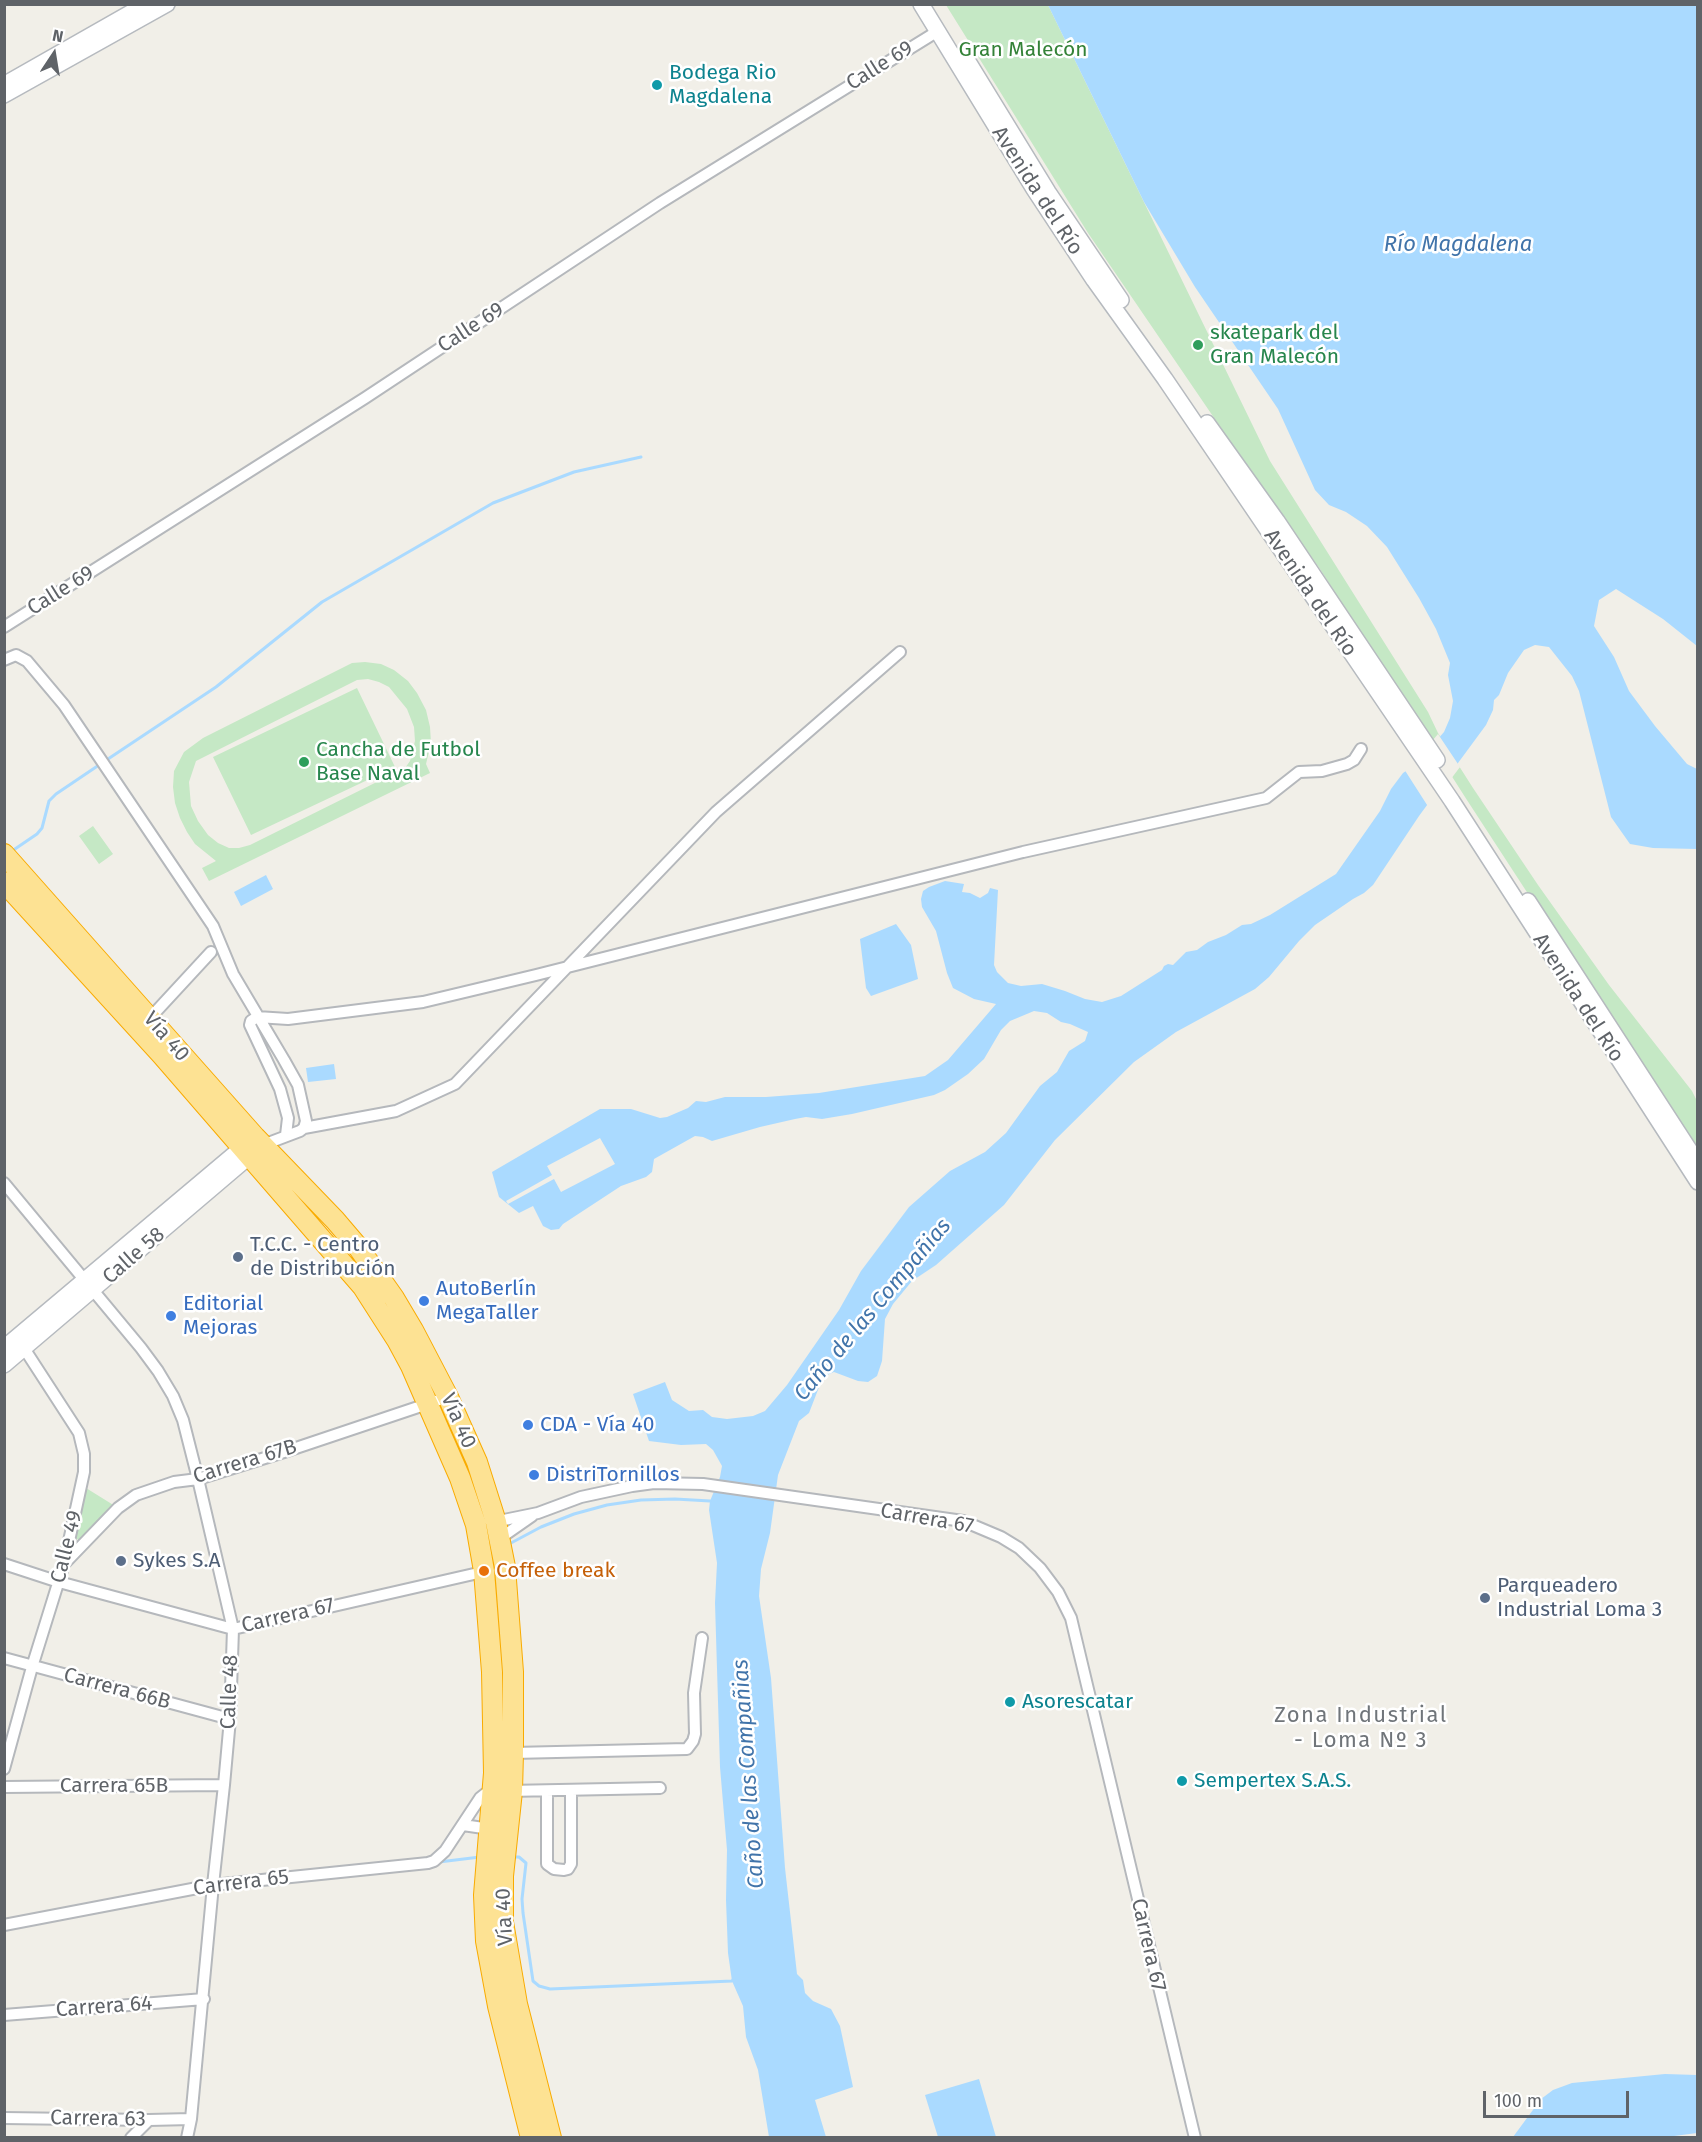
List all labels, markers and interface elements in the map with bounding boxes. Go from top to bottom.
north arrow [24,24,84,84]
text: N [51,26,65,46]
street label: Calle 69 [842,36,918,96]
park label: Gran Malecón [958,37,1088,63]
place label: Bodega Rio Magdalena [669,60,776,110]
marker: Bodega Rio Magdalena [650,78,664,92]
street label: Avenida del Río [986,122,1088,260]
water label: Río Magdalena [1384,232,1532,258]
street label: Calle 69 [433,297,509,359]
place label: skatepark del Gran Malecón [1210,320,1339,370]
marker: skatepark del Gran Malecón [1191,338,1205,352]
street label: Avenida del Río [1258,525,1362,661]
street label: Calle 69 [23,561,99,621]
place label: Cancha de Futbol Base Naval [316,737,480,787]
marker: Cancha de Futbol Base Naval [297,755,311,769]
street label: Avenida del Río [1527,929,1629,1067]
street label: Vía 40 [138,1007,194,1067]
water label: Caño de las Compañias [789,1213,957,1407]
street label: Calle 58 [98,1222,170,1290]
place label: T.C.C. - Centro de Distribución [250,1232,396,1282]
marker: T.C.C. - Centro de Distribución [231,1250,245,1264]
place label: AutoBerlín MegaTaller [436,1276,539,1326]
place label: Editorial Mejoras [183,1291,263,1341]
marker: AutoBerlín MegaTaller [417,1294,431,1308]
marker: Editorial Mejoras [164,1309,178,1323]
street label: Vía 40 [435,1390,481,1452]
place label: CDA - Vía 40 [540,1412,654,1438]
marker: CDA - Vía 40 [521,1418,535,1432]
street label: Carrera 67B [190,1434,300,1490]
place label: DistriTornillos [546,1462,679,1488]
marker: DistriTornillos [527,1468,541,1482]
street label: Carrera 67 [878,1498,976,1540]
street label: Calle 49 [46,1508,88,1586]
place label: Sykes S.A [133,1548,221,1574]
marker: Sykes S.A [114,1554,128,1568]
place label: Coffee break [496,1558,615,1584]
marker: Coffee break [477,1564,491,1578]
place label: Parqueadero Industrial Loma 3 [1497,1573,1662,1623]
marker: Parqueadero Industrial Loma 3 [1478,1591,1492,1605]
street label: Carrera 67 [239,1593,337,1639]
street label: Calle 48 [216,1654,244,1730]
water label: Caño de las Compañias [728,1658,770,1890]
street label: Carrera 66B [61,1663,173,1715]
place label: Asorescatar [1022,1689,1133,1715]
marker: Asorescatar [1003,1695,1017,1709]
district label: Zona Industrial - Loma Nº 3 [1274,1703,1448,1754]
place label: Sempertex S.A.S. [1194,1768,1351,1794]
street label: Carrera 65B [60,1773,168,1799]
marker: Sempertex S.A.S. [1175,1774,1189,1788]
street label: Carrera 65 [192,1865,290,1901]
street label: Vía 40 [491,1888,519,1946]
street label: Carrera 67 [1125,1896,1171,1994]
street label: Carrera 64 [55,1991,153,2023]
scale bar [1486,2079,1632,2117]
text: 100 m [1494,2090,1542,2112]
street label: Carrera 63 [50,2106,146,2132]

